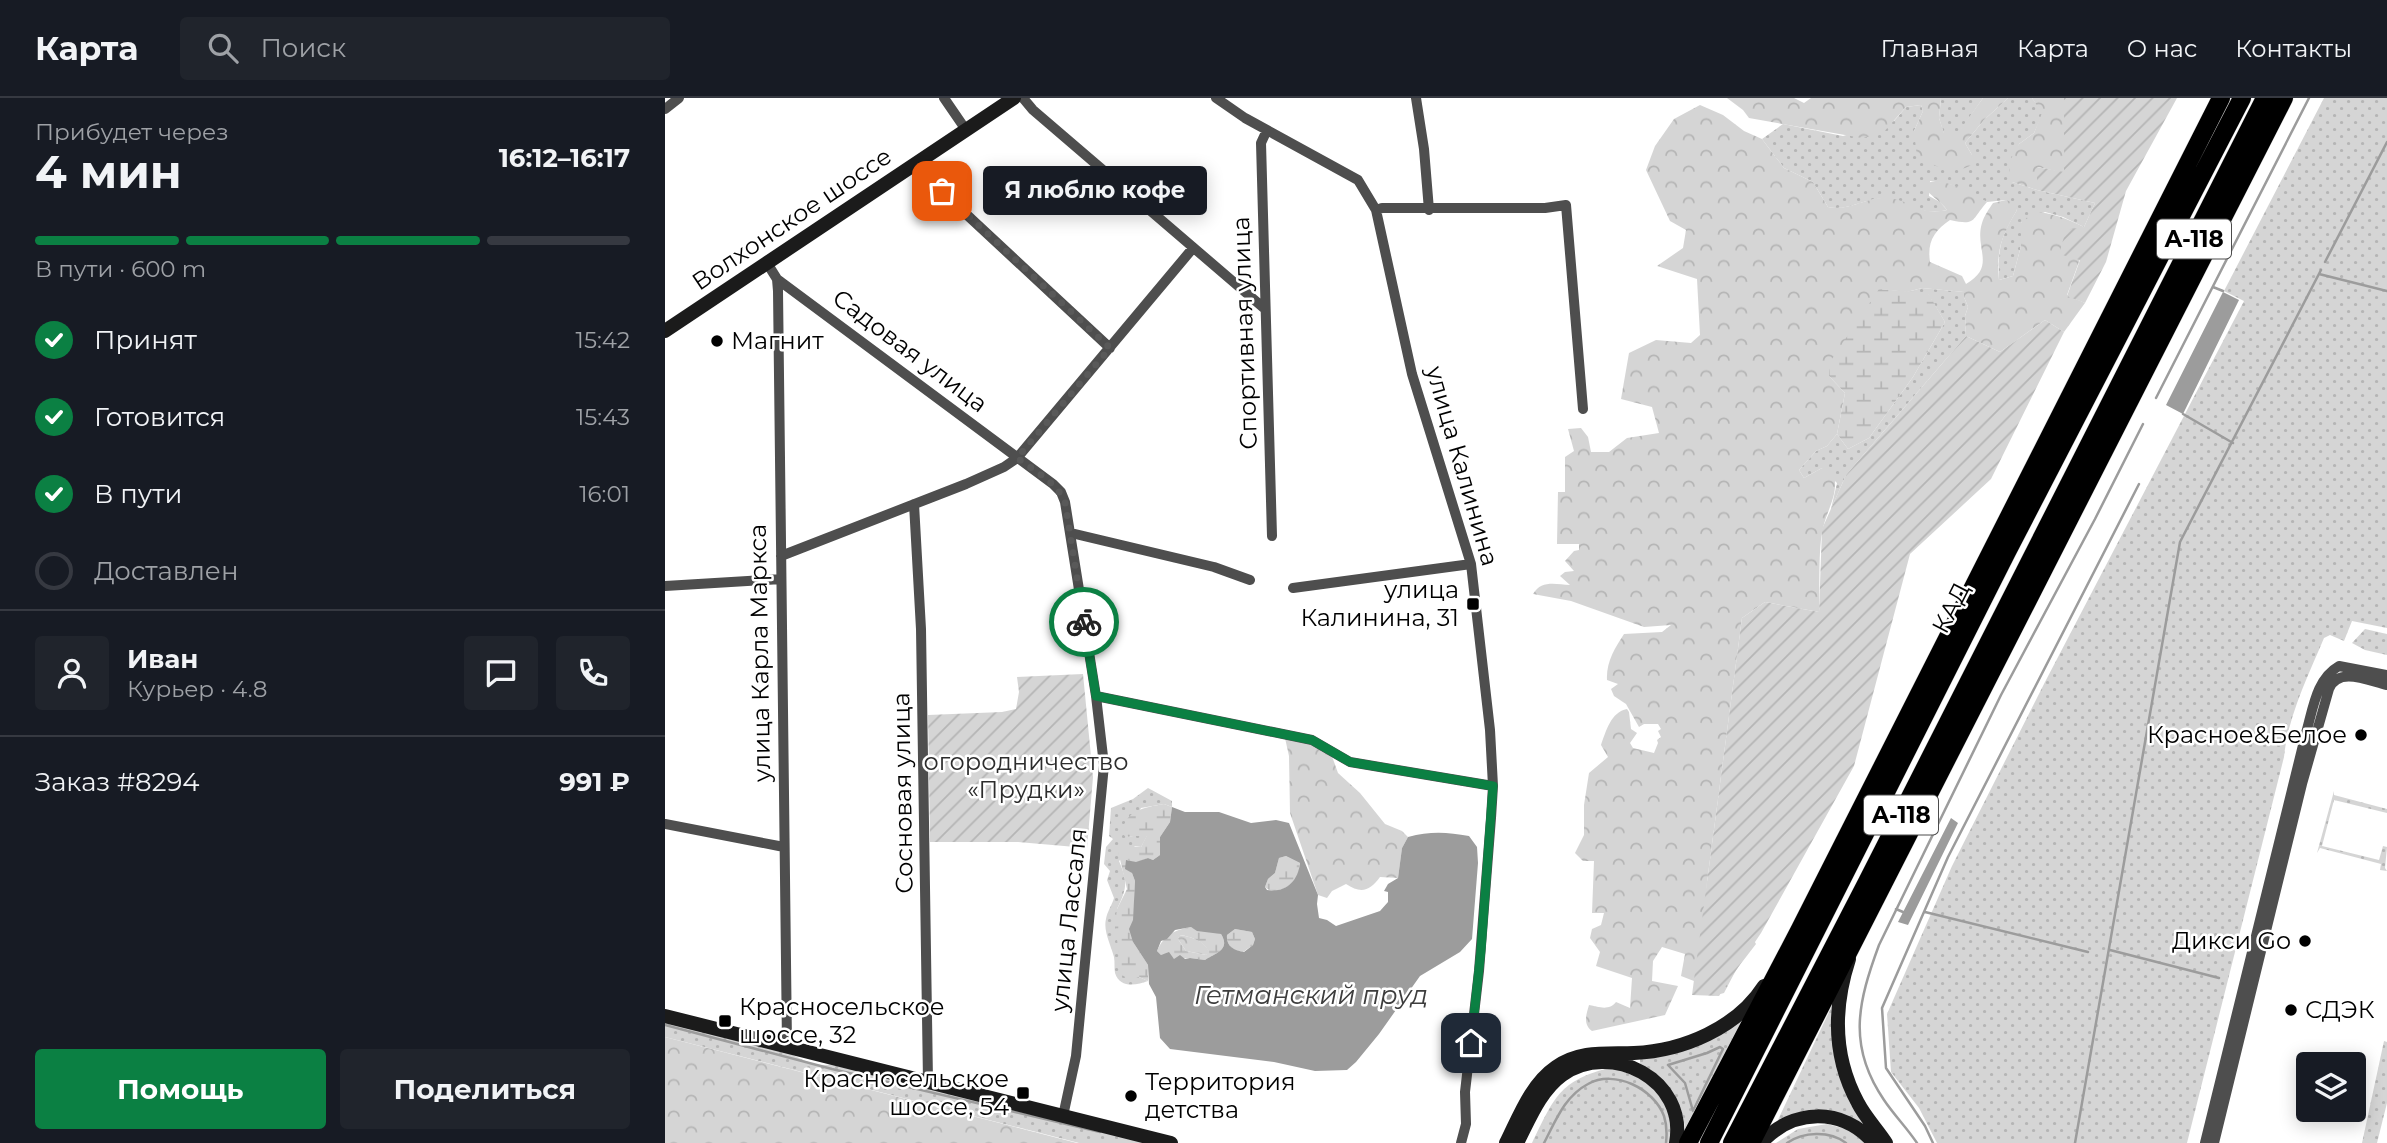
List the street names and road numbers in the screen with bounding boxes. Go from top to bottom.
street label: Волхонское шоссе [686,141,897,296]
street label: Спортивная улица [1226,216,1263,450]
road number: А-118 [2157,220,2231,258]
street label: Садовая улица [827,283,993,418]
street label: улица Калинина [1420,362,1505,569]
street label: улица Карла Маркса [743,524,776,783]
street label: КАД [1926,578,1976,638]
street label: Сосновая улица [886,692,919,894]
road number: А-118 [1864,796,1938,834]
street label: улица Лассаля [1044,827,1093,1014]

